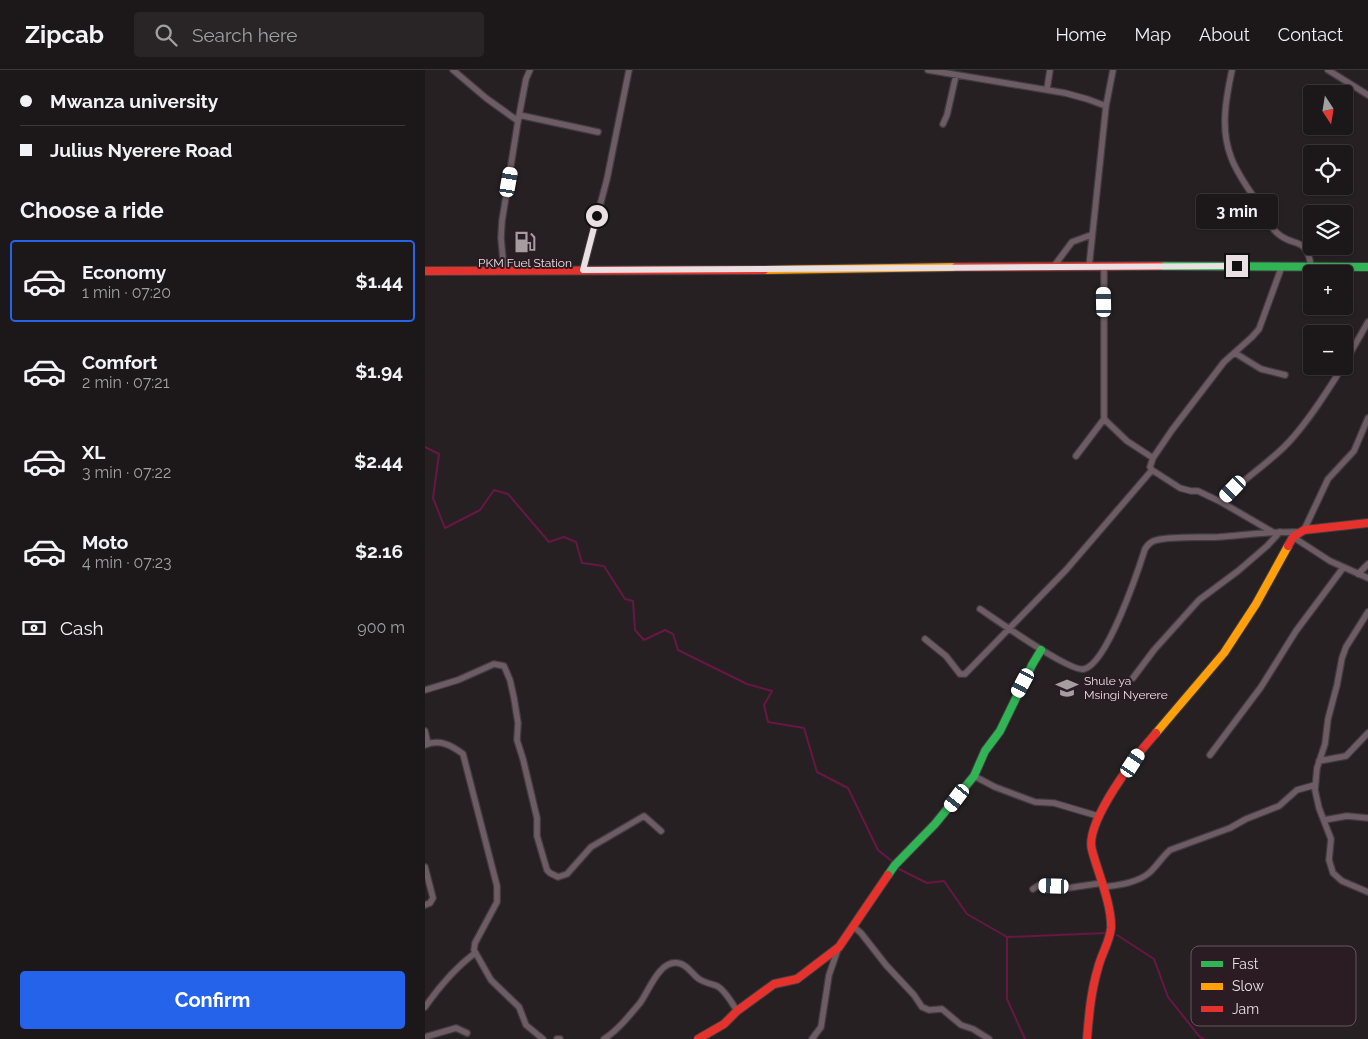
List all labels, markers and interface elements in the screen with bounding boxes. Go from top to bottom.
search box [134,12,484,57]
text: Zipcab [25,20,104,49]
icon: search [152,21,180,49]
text: Search here [192,24,297,46]
text: Home [1055,24,1106,45]
text: Map [1134,24,1171,45]
text: About [1199,24,1250,45]
text: Contact [1278,24,1343,45]
north arrow [1303,85,1353,135]
map controls [1303,85,1353,375]
text: Mwanza university [50,90,218,112]
text: Julius Nyerere Road [50,139,232,161]
button: locate [1303,145,1353,195]
car [499,166,518,198]
callout: 3 min [1196,194,1278,228]
text: Choose a ride [20,197,164,223]
text: 3 min [1216,202,1258,221]
route start [586,205,608,227]
button: layers [1303,205,1353,255]
fuel station icon: PKM Fuel Station [512,229,538,255]
route end [1226,255,1248,277]
place label: PKM Fuel Station [478,256,572,270]
icon: car [22,259,67,304]
text: Economy [82,261,166,283]
button: + [1303,265,1353,315]
text: $1.44 [356,270,403,292]
text: 1 min · 07:20 [82,283,171,302]
car [1096,287,1111,317]
button: − [1303,325,1353,375]
icon: car [22,349,67,394]
text: Comfort [82,351,157,373]
text: $1.94 [355,360,403,382]
text: 2 min · 07:21 [82,373,170,392]
icon: car [22,439,67,484]
text: XL [82,441,105,463]
text: $2.44 [354,450,403,472]
text: 3 min · 07:22 [82,463,171,482]
car [1217,473,1248,505]
icon: car [22,529,67,574]
text: Moto [82,531,128,553]
text: $2.16 [355,540,403,562]
text: 4 min · 07:23 [82,553,172,572]
icon: cash [20,614,48,642]
text: Cash [60,617,104,639]
text: 900 m [357,618,405,637]
car [1009,666,1036,700]
place label: Shule ya Msingi Nyerere [1084,674,1168,702]
school or university icon: Shule ya Msingi Nyerere [1054,675,1080,701]
car [1118,746,1147,780]
car [941,782,972,814]
car [1038,878,1069,894]
legend [1191,946,1356,1026]
text: Fast [1232,956,1259,972]
button: Confirm [20,971,405,1029]
text: Slow [1232,978,1264,994]
text: Jam [1232,1001,1259,1017]

